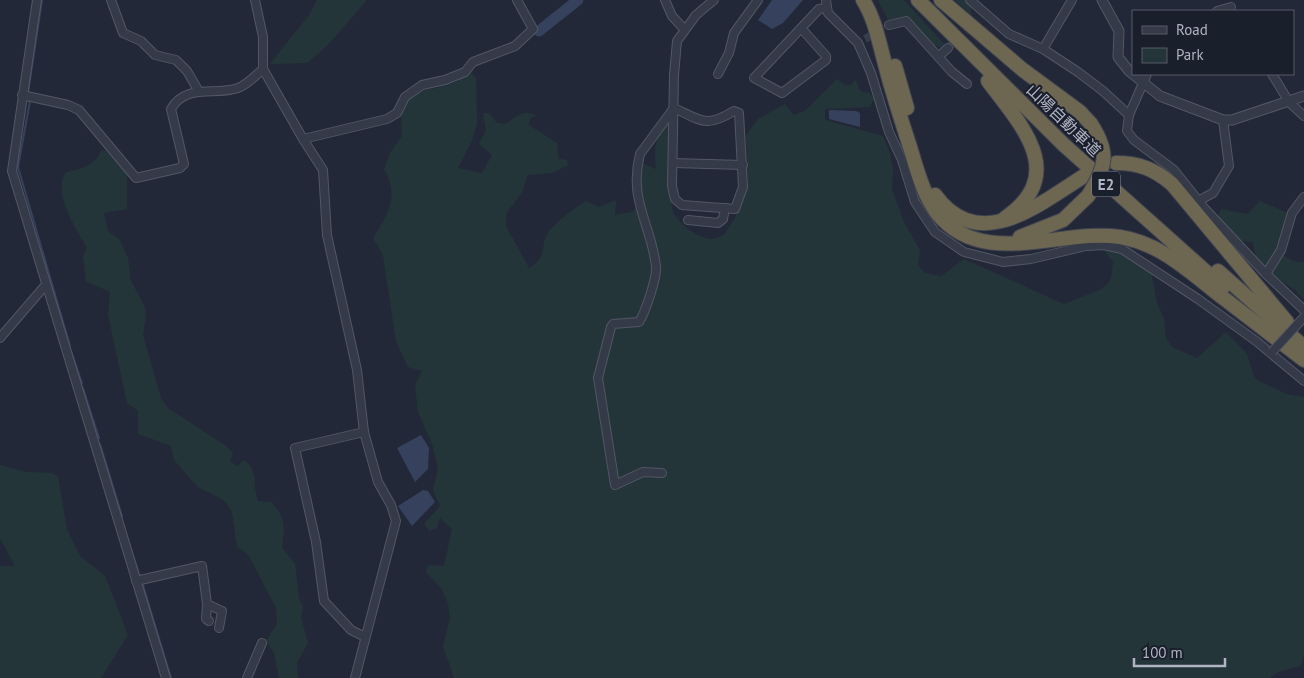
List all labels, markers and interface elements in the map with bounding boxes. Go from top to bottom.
legend [1132,10,1294,75]
text: Road [1176,20,1208,39]
text: Park [1176,45,1204,64]
street label: 山陽自動車道 [1023,79,1105,161]
road number: E2 [1092,172,1120,196]
scale bar [1134,636,1225,668]
text: 100 m [1142,643,1183,662]

